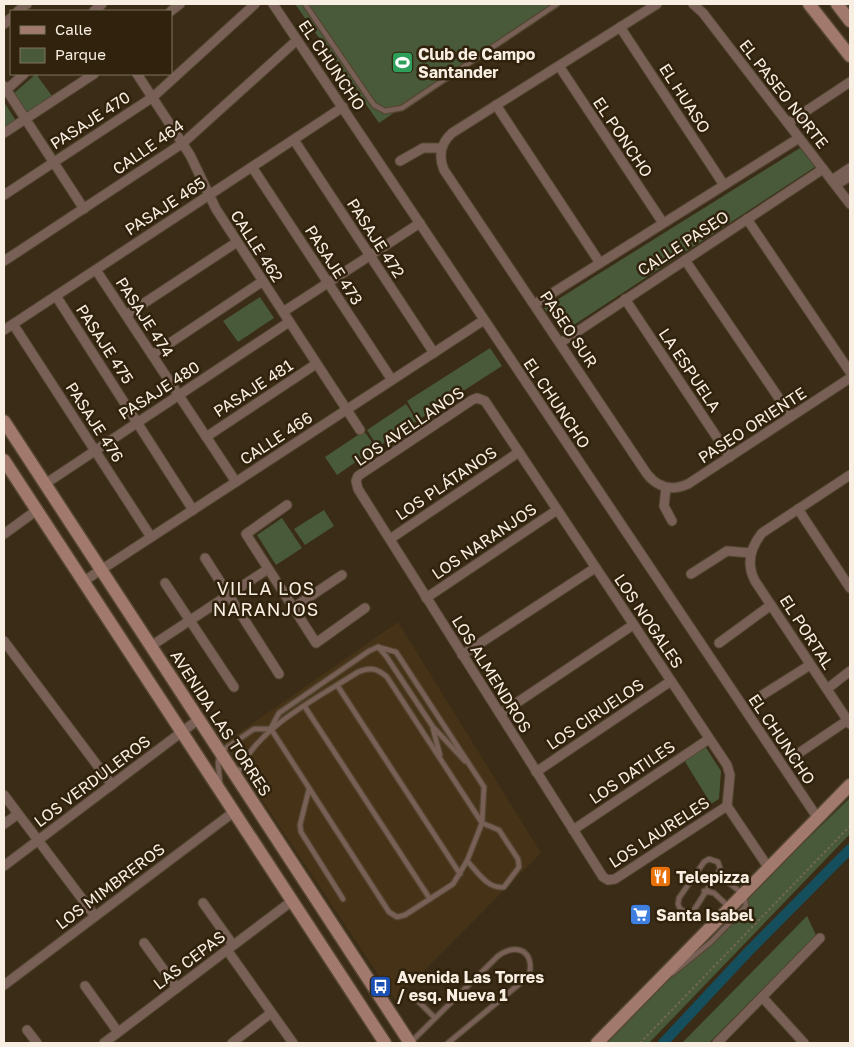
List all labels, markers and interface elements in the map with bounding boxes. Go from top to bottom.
legend [10,10,172,75]
street label: EL CHUNCHO [294,16,370,114]
text: Calle [55,20,92,38]
street label: EL PASEO NORTE [735,36,833,152]
place label: Club de Campo Santander [418,44,536,82]
text: Parque [55,45,106,63]
sports icon: Club de Campo Santander [390,51,414,75]
street label: EL HUASO [655,59,715,137]
street label: PASAJE 470 [46,87,134,153]
street label: EL PONCHO [589,93,657,181]
street label: CALLE 464 [108,115,188,179]
street label: PASAJE 465 [121,173,209,239]
street label: PASAJE 472 [343,194,409,282]
street label: CALLE 462 [226,206,288,286]
street label: CALLE PASEO [634,206,732,280]
street label: PASAJE 473 [301,221,367,309]
street label: PASAJE 474 [112,273,178,361]
street label: PASEO SUR [536,287,602,371]
street label: PASAJE 475 [72,300,138,388]
street label: LA ESPUELA [655,324,725,416]
street label: EL CHUNCHO [519,354,595,452]
street label: PASAJE 481 [210,355,297,421]
street label: PASAJE 480 [115,356,203,424]
street label: PASAJE 476 [62,378,128,466]
street label: LOS AVELLANOS [350,382,468,470]
street label: PASEO ORIENTE [694,383,810,467]
street label: CALLE 466 [236,407,316,469]
street label: LOS PLÁTANOS [392,442,500,524]
street label: LOS NARANJOS [428,499,540,583]
street label: LOS NOGALES [610,570,688,672]
district label: VILLA LOS NARANJOS [213,577,319,620]
street label: EL PORTAL [776,591,838,673]
street label: LOS ALMENDROS [448,612,536,736]
street label: AVENIDA LAS TORRES [166,646,276,800]
street label: LOS CIRUELOS [542,674,648,754]
street label: EL CHUNCHO [744,690,820,788]
street label: LOS VERDULEROS [30,731,154,831]
street label: LOS DATILES [585,736,679,808]
street label: LOS LAURELES [605,792,713,872]
street label: LOS MIMBREROS [51,838,169,934]
restaurant icon: Telepizza [648,865,672,889]
place label: Telepizza [676,867,749,887]
supermarket icon: Santa Isabel [628,903,652,927]
place label: Santa Isabel [656,905,754,925]
street label: LAS CEPAS [149,926,229,994]
place label: Avenida Las Torres / esq. Nueva 1 [397,967,544,1005]
bus stop icon: Avenida Las Torres / esq. Nueva 1 [369,974,393,998]

